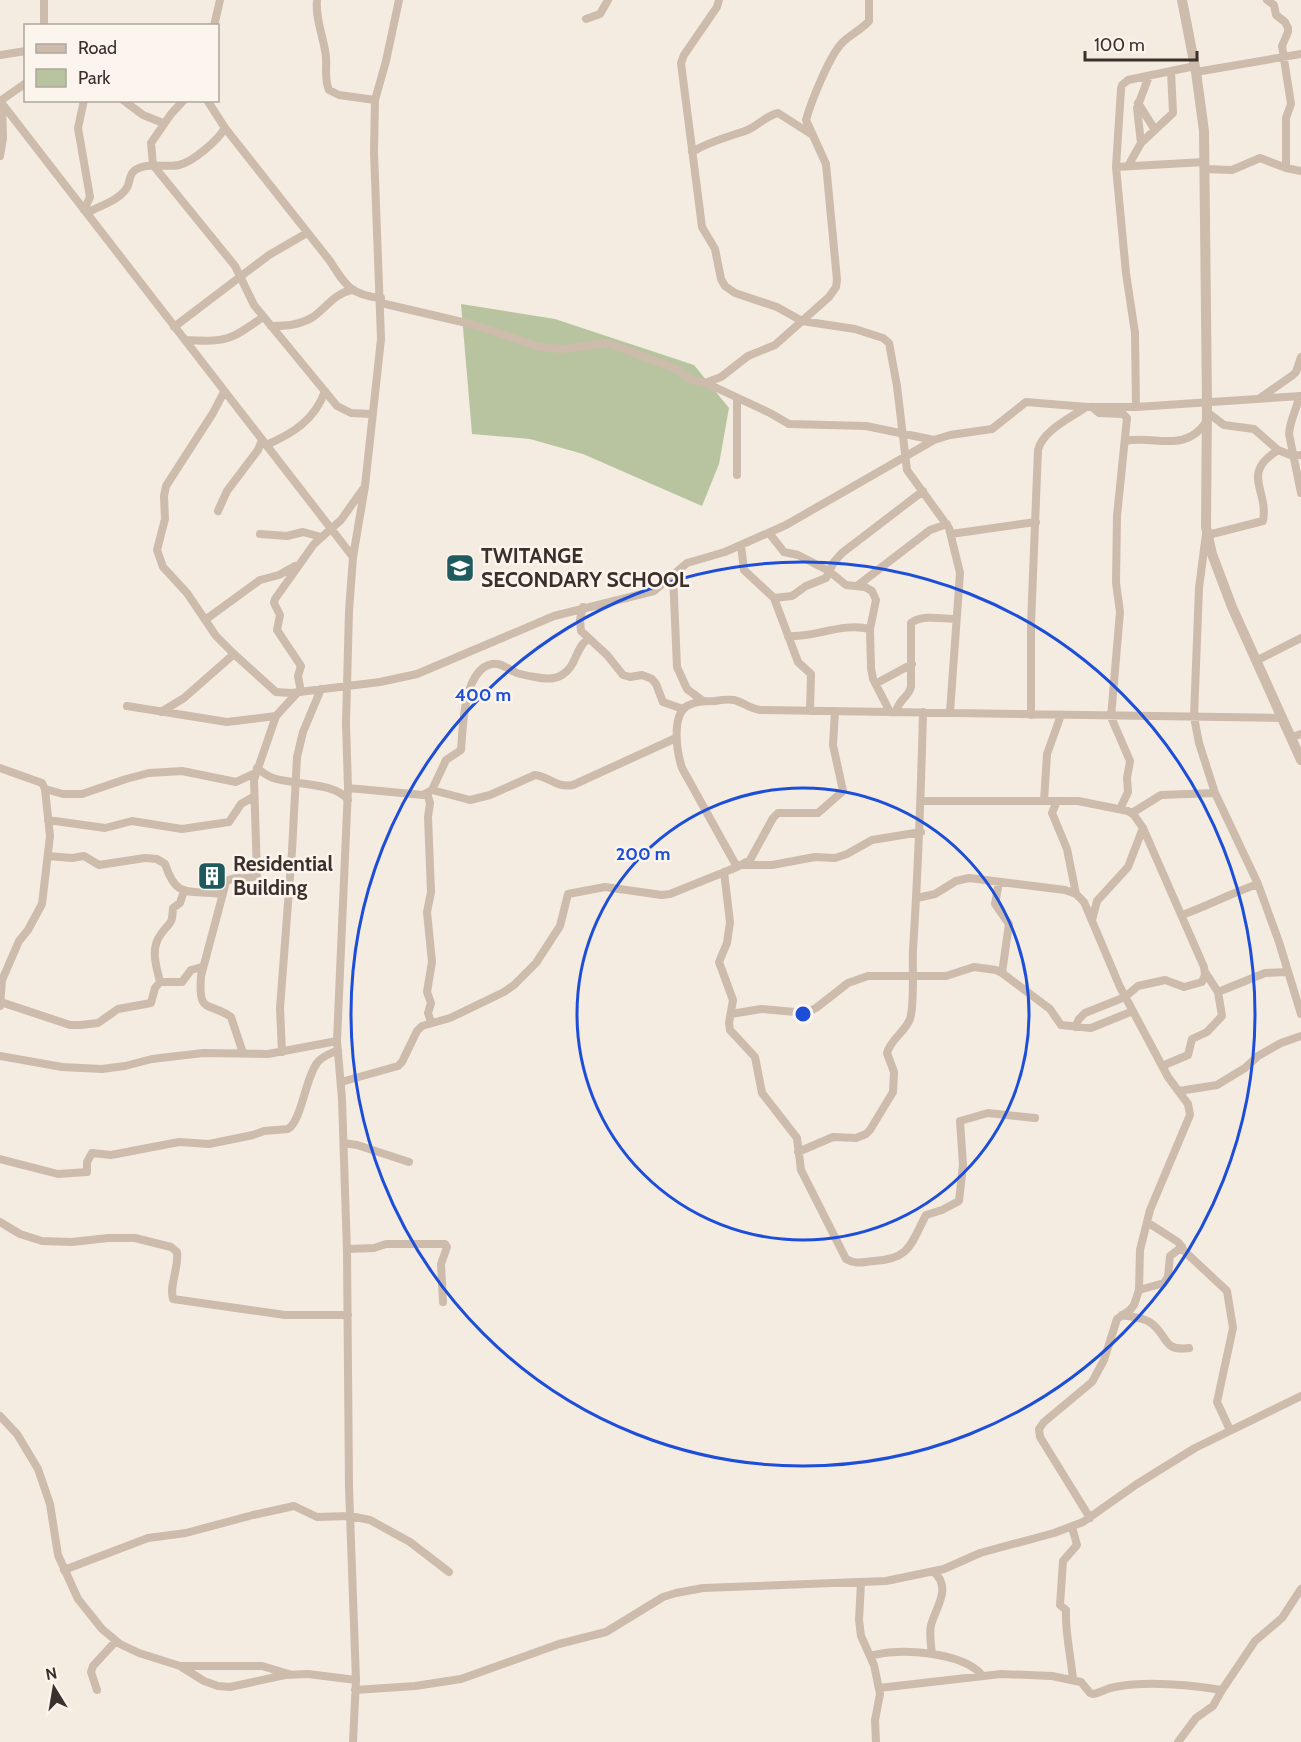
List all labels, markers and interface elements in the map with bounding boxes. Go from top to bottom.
legend [24,24,219,102]
scale bar [1085,24,1198,62]
text: 100 m [1094,34,1145,56]
text: Road [78,37,117,59]
text: Park [78,67,111,89]
place label: TWITANGE SECONDARY SCHOOL [481,543,690,592]
school or university icon: TWITANGE SECONDARY SCHOOL [444,552,476,584]
text: 400 m [455,684,511,706]
text: 200 m [616,843,670,865]
place label: Residential Building [233,851,333,900]
building icon: Residential Building [196,860,228,892]
centre of rings [793,1004,813,1024]
north arrow [24,1658,84,1718]
text: N [44,1663,59,1684]

